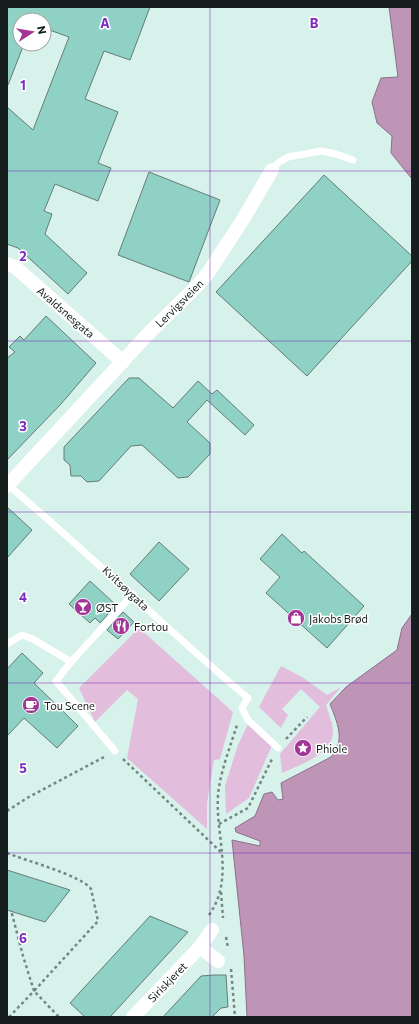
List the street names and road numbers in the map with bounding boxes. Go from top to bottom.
street label: Lervigsveien [152,276,206,330]
street label: Avaldsnesgata [35,284,97,340]
street label: Kvitsøygata [100,563,152,613]
street label: Siriskjeret [145,959,190,1005]

